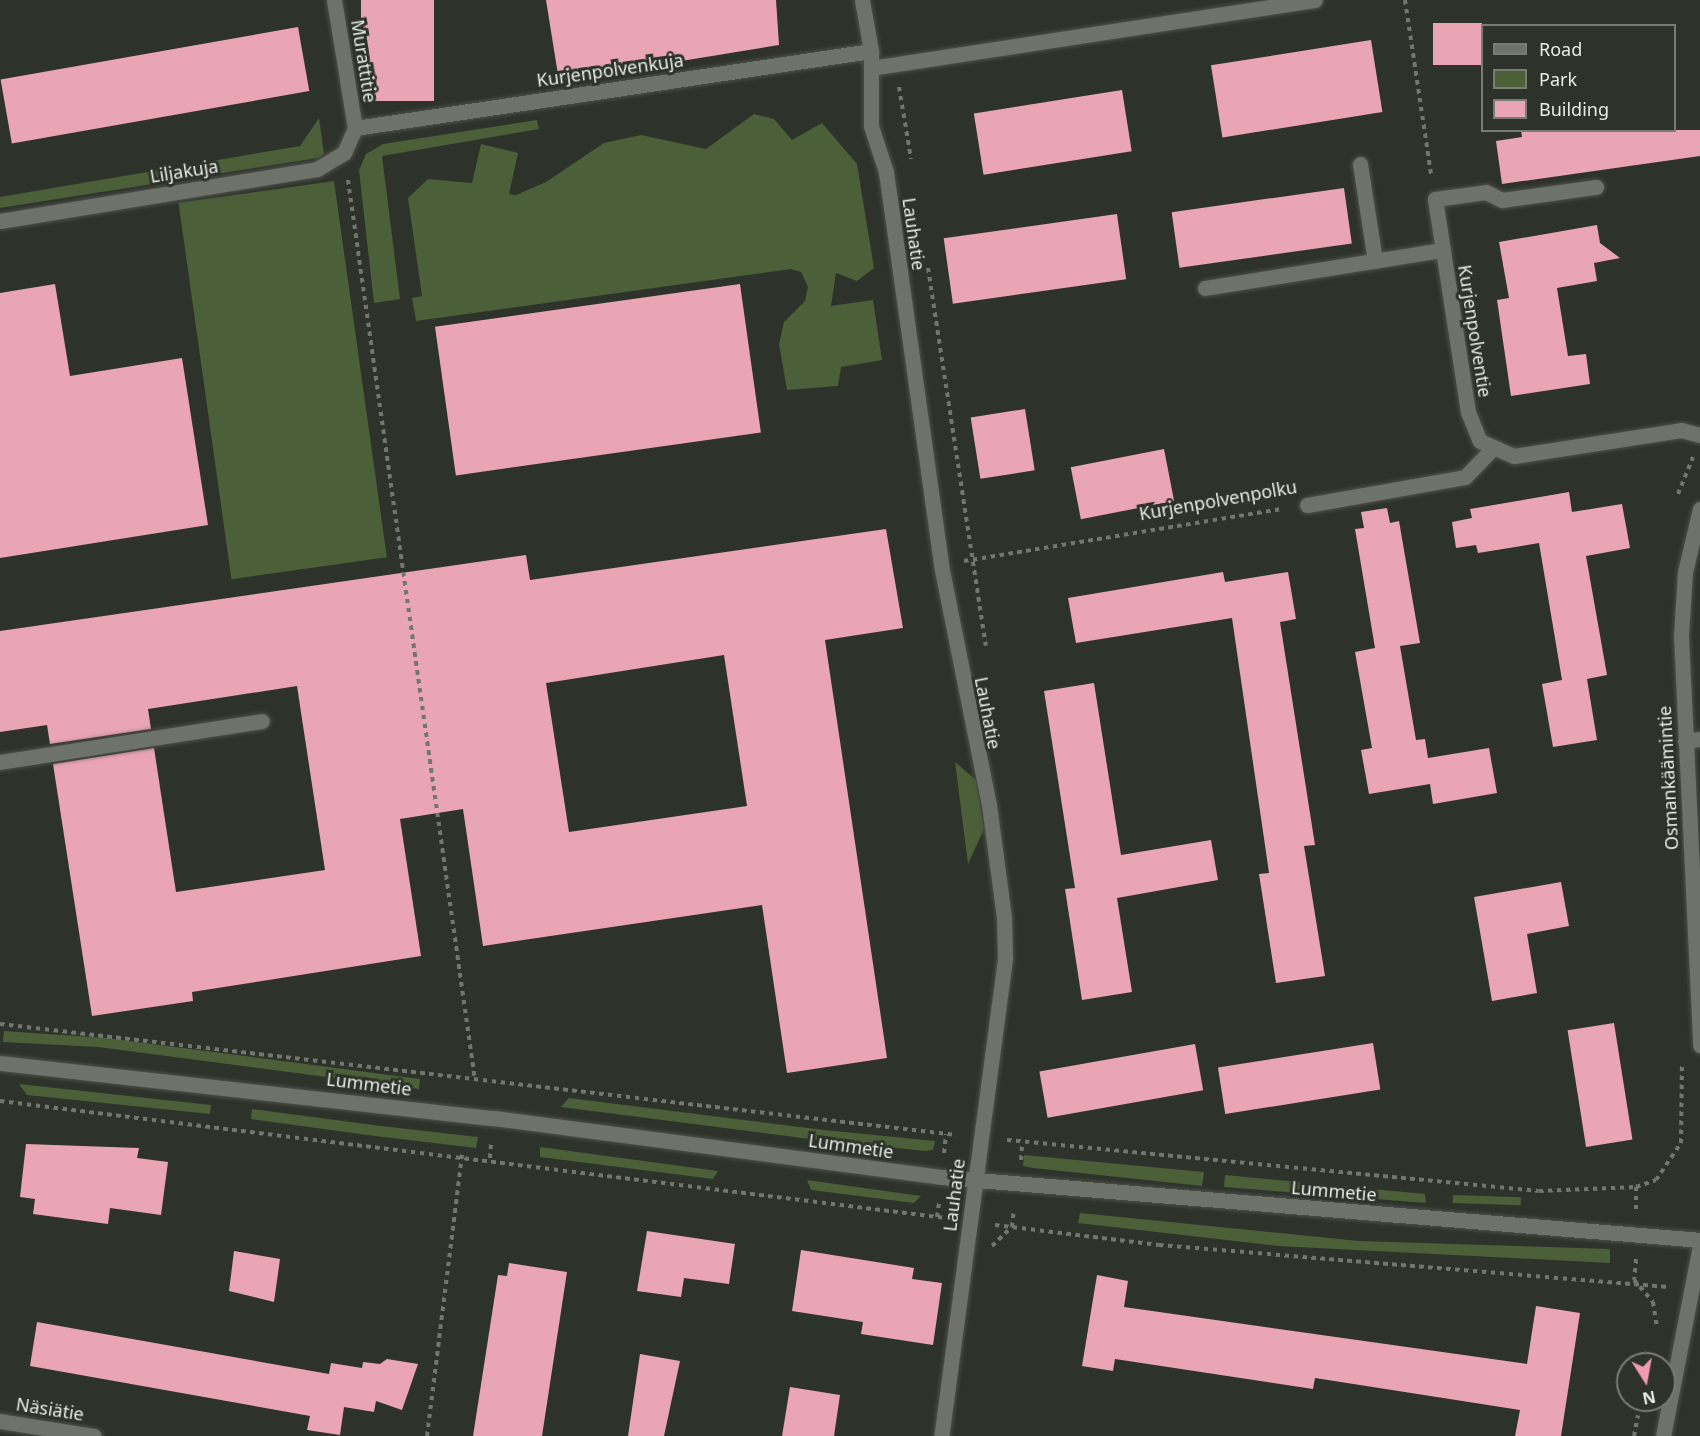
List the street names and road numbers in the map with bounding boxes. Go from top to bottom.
street label: Murattitie [347,18,381,104]
street label: Kurjenpolvenkuja [535,49,685,91]
street label: Liljakuja [148,155,220,187]
street label: Lauhatie [898,196,930,272]
street label: Kurjenpolventie [1454,263,1496,399]
street label: Kurjenpolvenpolku [1137,475,1299,525]
street label: Lauhatie [970,675,1006,751]
street label: Osmankäämintie [1653,705,1683,851]
street label: Lummetie [325,1068,413,1100]
street label: Lummetie [807,1129,895,1163]
street label: Lauhatie [939,1157,969,1233]
street label: Lummetie [1290,1177,1378,1205]
street label: Näsiätie [15,1393,85,1425]

